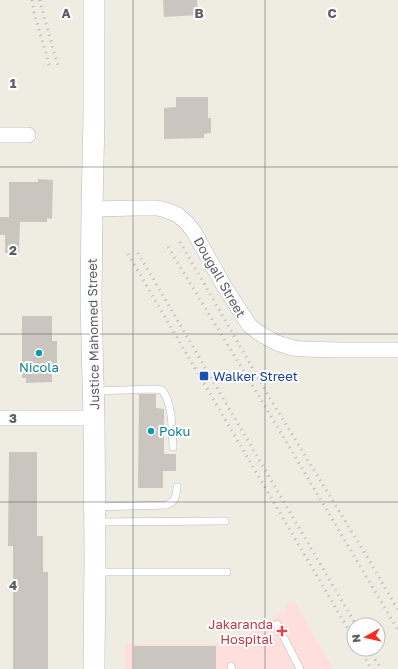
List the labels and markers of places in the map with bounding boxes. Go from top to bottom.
marker: Nicola [34,348,44,358]
place label: Nicola [19,359,59,375]
place label: Walker Street [213,368,298,384]
marker: Walker Street [198,370,210,382]
place label: Poku [159,423,190,439]
marker: Poku [146,426,156,436]
place label: Jakaranda Hospital [208,616,273,647]
marker: Jakaranda Hospital [276,625,288,637]

